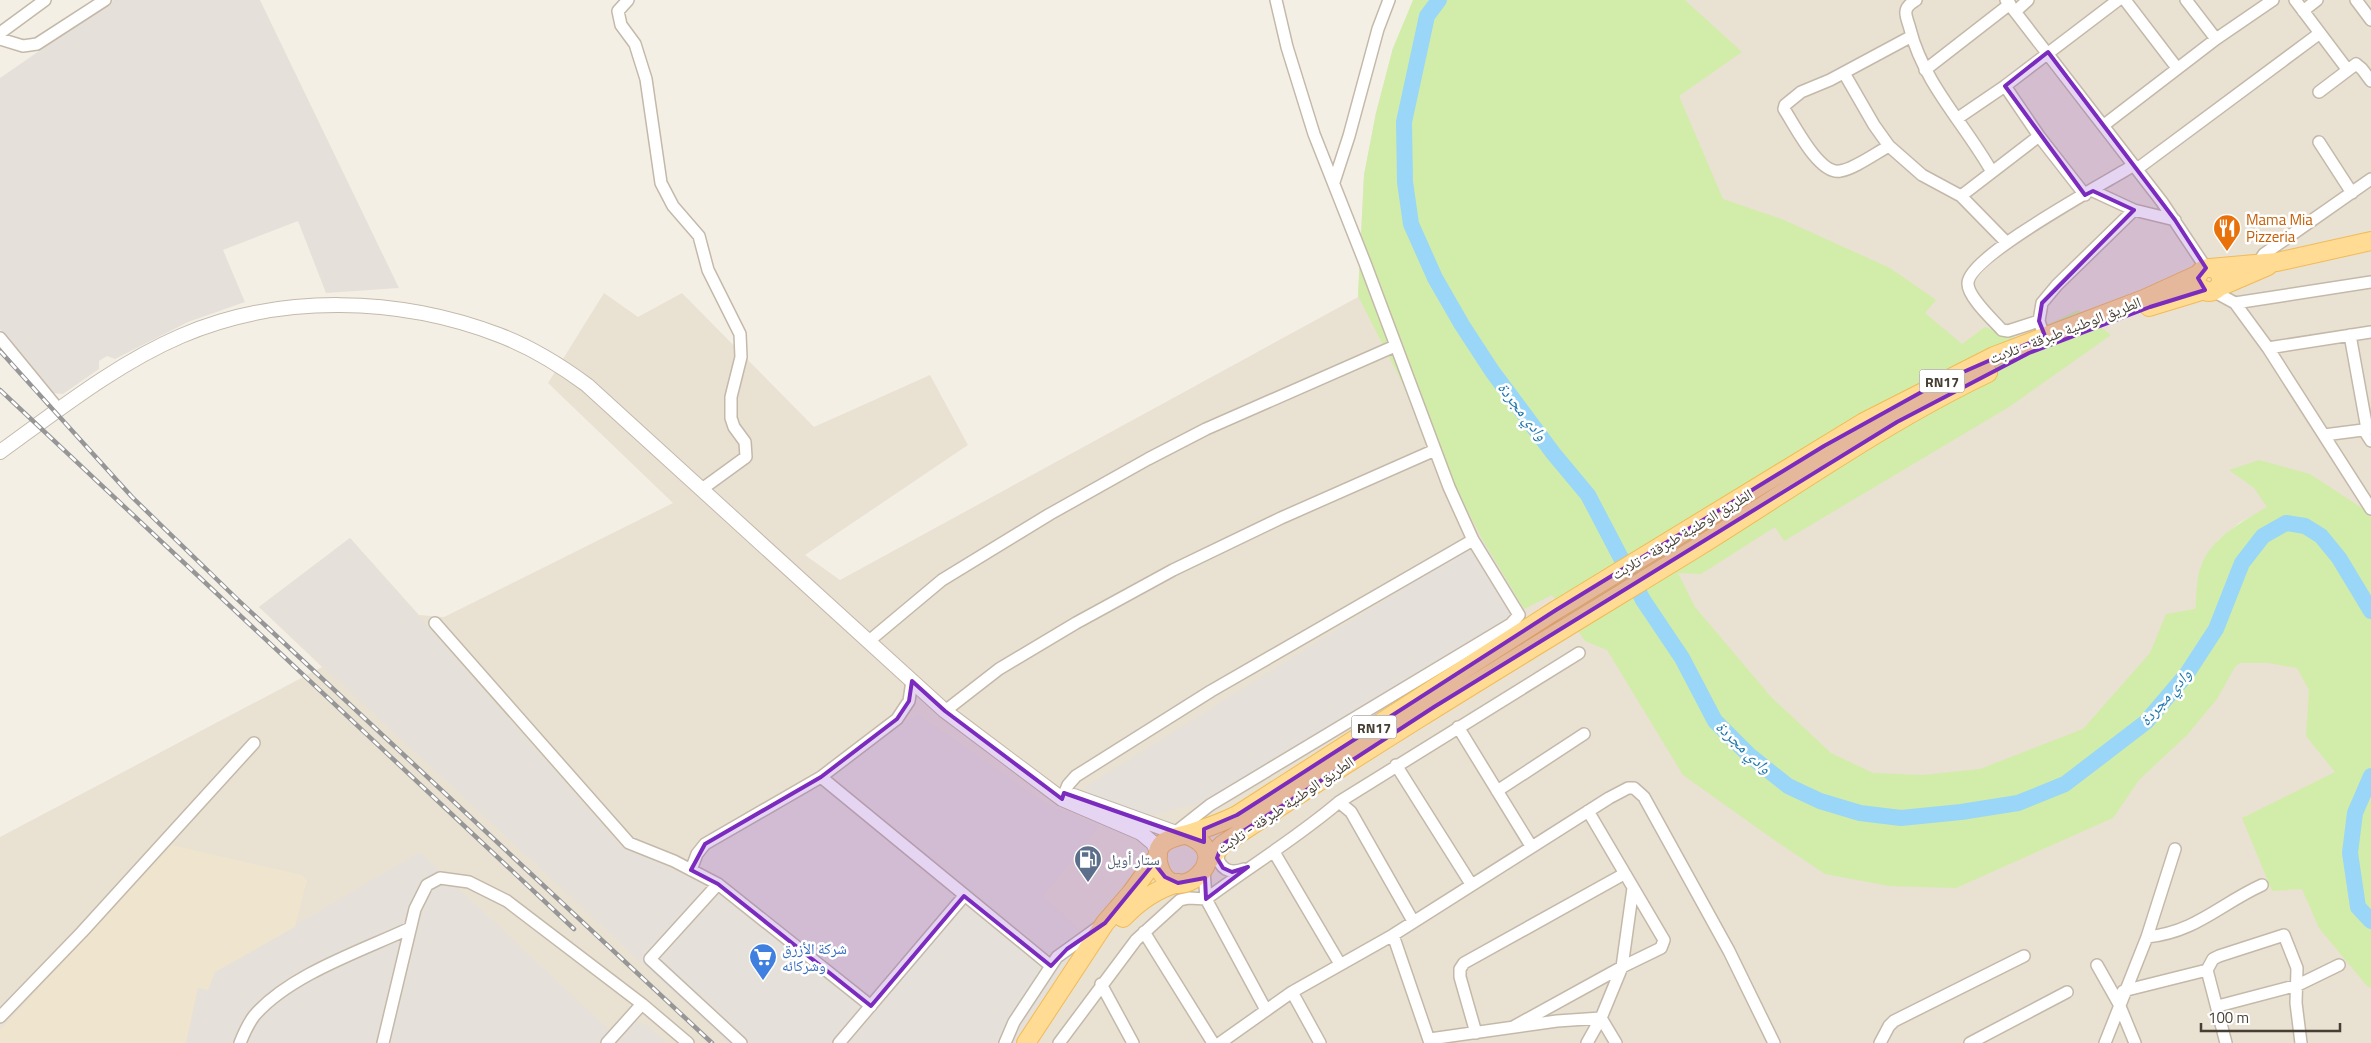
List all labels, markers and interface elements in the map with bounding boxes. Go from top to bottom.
place label: Mama Mia Pizzeria [2246,208,2313,248]
restaurant icon: Mama Mia Pizzeria [2212,213,2242,252]
street label: الطريق الوطنية طبرقة - تلابت [1986,290,2144,370]
road number: RN17 [1920,370,1964,392]
water label: وادي مجردة [1491,376,1554,447]
street label: الطريق الوطنية طبرقة - تلابت [1607,483,1757,585]
water label: وادي مجردة [2133,663,2198,732]
water label: وادي مجردة [1710,715,1778,780]
road number: RN17 [1352,716,1396,739]
street label: الطريق الوطنية طبرقة - تلابت [1212,750,1358,860]
fuel station icon: ستار أويل [1073,844,1103,883]
place label: ستار أويل [1107,848,1160,871]
place label: شركة الأزرق وشركائه [782,937,847,977]
supermarket icon: شركة الأزرق وشركائه [748,942,778,981]
scale bar [2201,1000,2340,1032]
text: 100 m [2208,1006,2249,1029]

